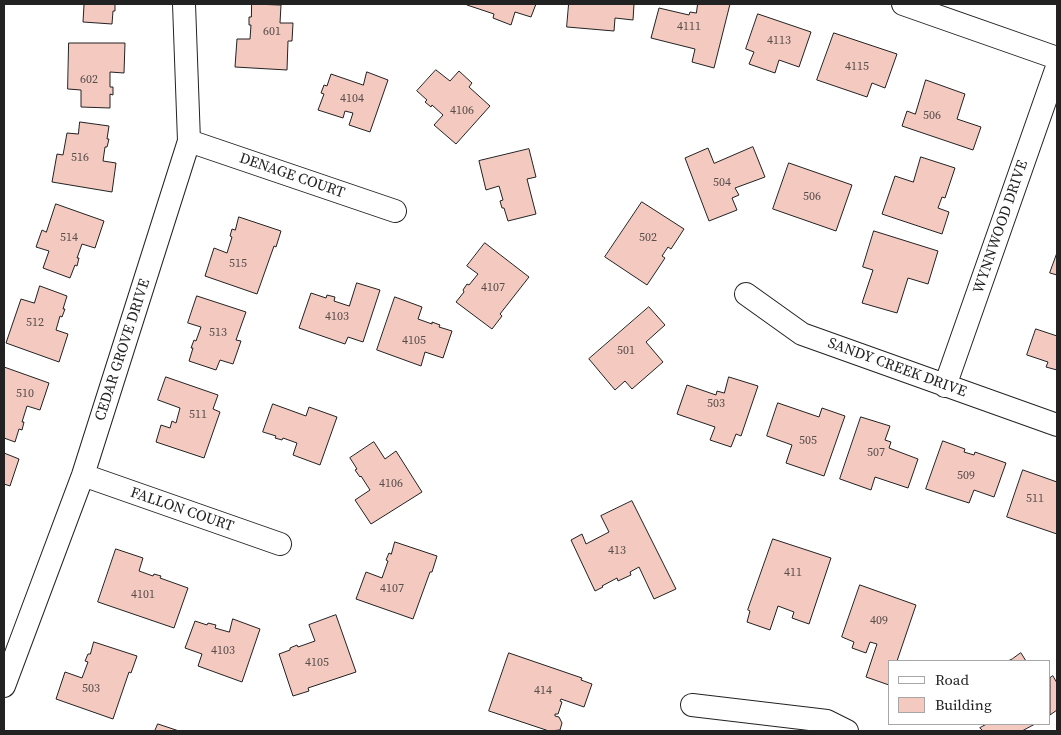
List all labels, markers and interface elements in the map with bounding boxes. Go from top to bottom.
house number: 4111 [677,20,701,34]
house number: 601 [263,25,281,39]
house number: 4113 [767,34,791,48]
house number: 4115 [845,60,869,74]
house number: 602 [80,73,98,87]
house number: 4104 [340,92,364,106]
house number: 4106 [450,104,474,118]
house number: 506 [923,109,941,123]
street label: DENAGE COURT [237,150,347,202]
house number: 516 [71,151,89,165]
street label: WYNNWOOD DRIVE [970,158,1032,296]
house number: 504 [713,176,731,190]
house number: 506 [803,190,821,204]
house number: 514 [60,231,78,245]
house number: 502 [639,231,657,245]
house number: 515 [229,257,247,271]
street label: CEDAR GROVE DRIVE [92,277,154,423]
house number: 4107 [481,281,505,295]
house number: 4103 [325,310,349,324]
house number: 512 [26,316,44,330]
house number: 513 [209,326,227,340]
house number: 4105 [402,334,426,348]
street label: SANDY CREEK DRIVE [825,335,969,401]
house number: 501 [617,344,635,358]
house number: 510 [16,387,34,401]
house number: 503 [707,397,725,411]
house number: 511 [189,408,207,422]
house number: 505 [799,434,817,448]
house number: 507 [867,446,885,460]
house number: 509 [957,469,975,483]
house number: 4106 [379,477,403,491]
street label: FALLON COURT [128,484,236,536]
house number: 511 [1026,492,1044,506]
house number: 413 [608,544,626,558]
house number: 411 [784,566,802,580]
house number: 4107 [380,582,404,596]
house number: 4101 [131,588,155,602]
house number: 409 [870,614,888,628]
house number: 4103 [211,644,235,658]
house number: 4105 [305,656,329,670]
legend [888,660,1051,725]
text: Road [935,669,969,690]
house number: 503 [82,682,100,696]
house number: 414 [534,684,552,698]
text: Building [935,694,992,715]

